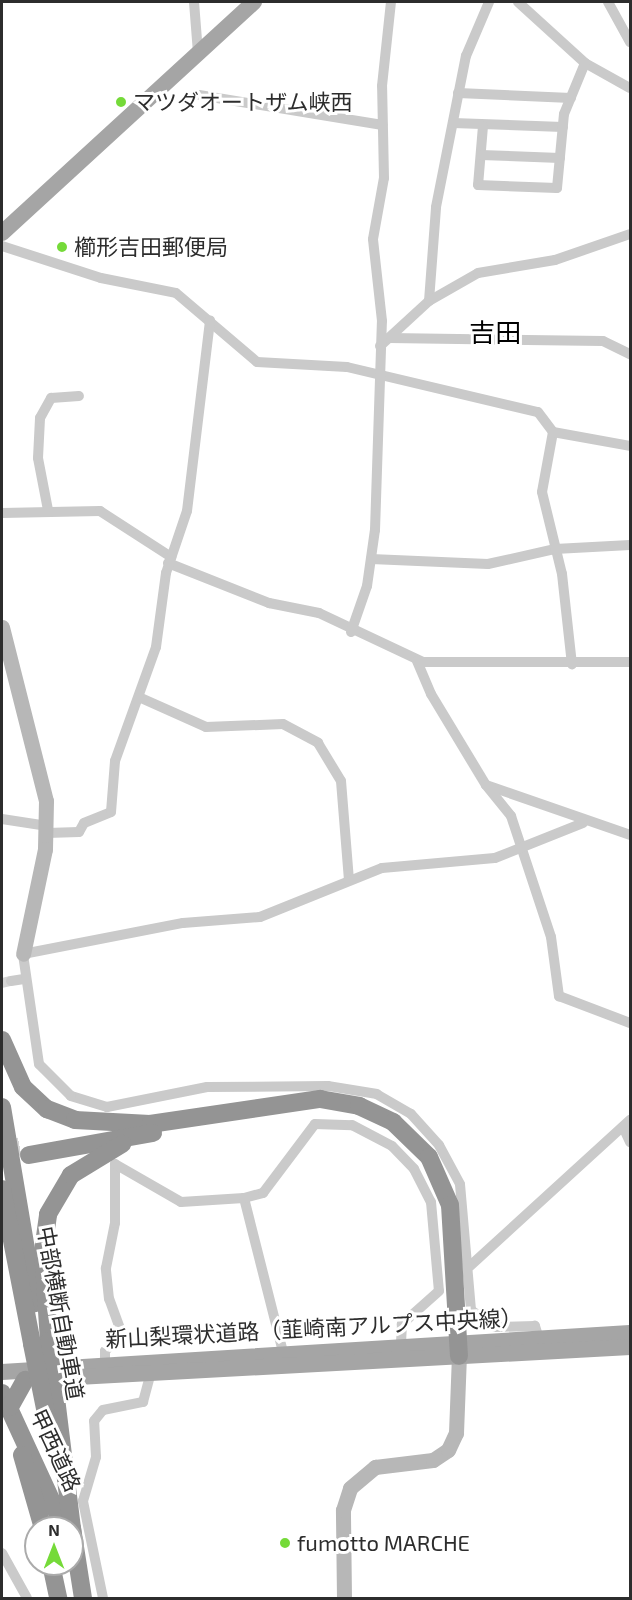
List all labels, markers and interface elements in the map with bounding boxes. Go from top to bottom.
place label: マツダオートザム峡西 [133,89,353,115]
marker: マツダオートザム峡西 [114,95,128,109]
place label: 櫛形吉田郵便局 [74,234,228,260]
marker: 櫛形吉田郵便局 [55,240,69,254]
district label: 吉田 [469,316,521,348]
street label: 中部横断自動車道 [33,1224,89,1402]
street label: 新山梨環状道路（韮崎南アルプス中央線） [105,1304,523,1352]
street label: 甲西道路 [25,1405,87,1495]
north arrow [24,1516,84,1576]
text: N [48,1520,60,1539]
place label: fumotto MARCHE [297,1530,470,1556]
marker: fumotto MARCHE [278,1536,292,1550]

